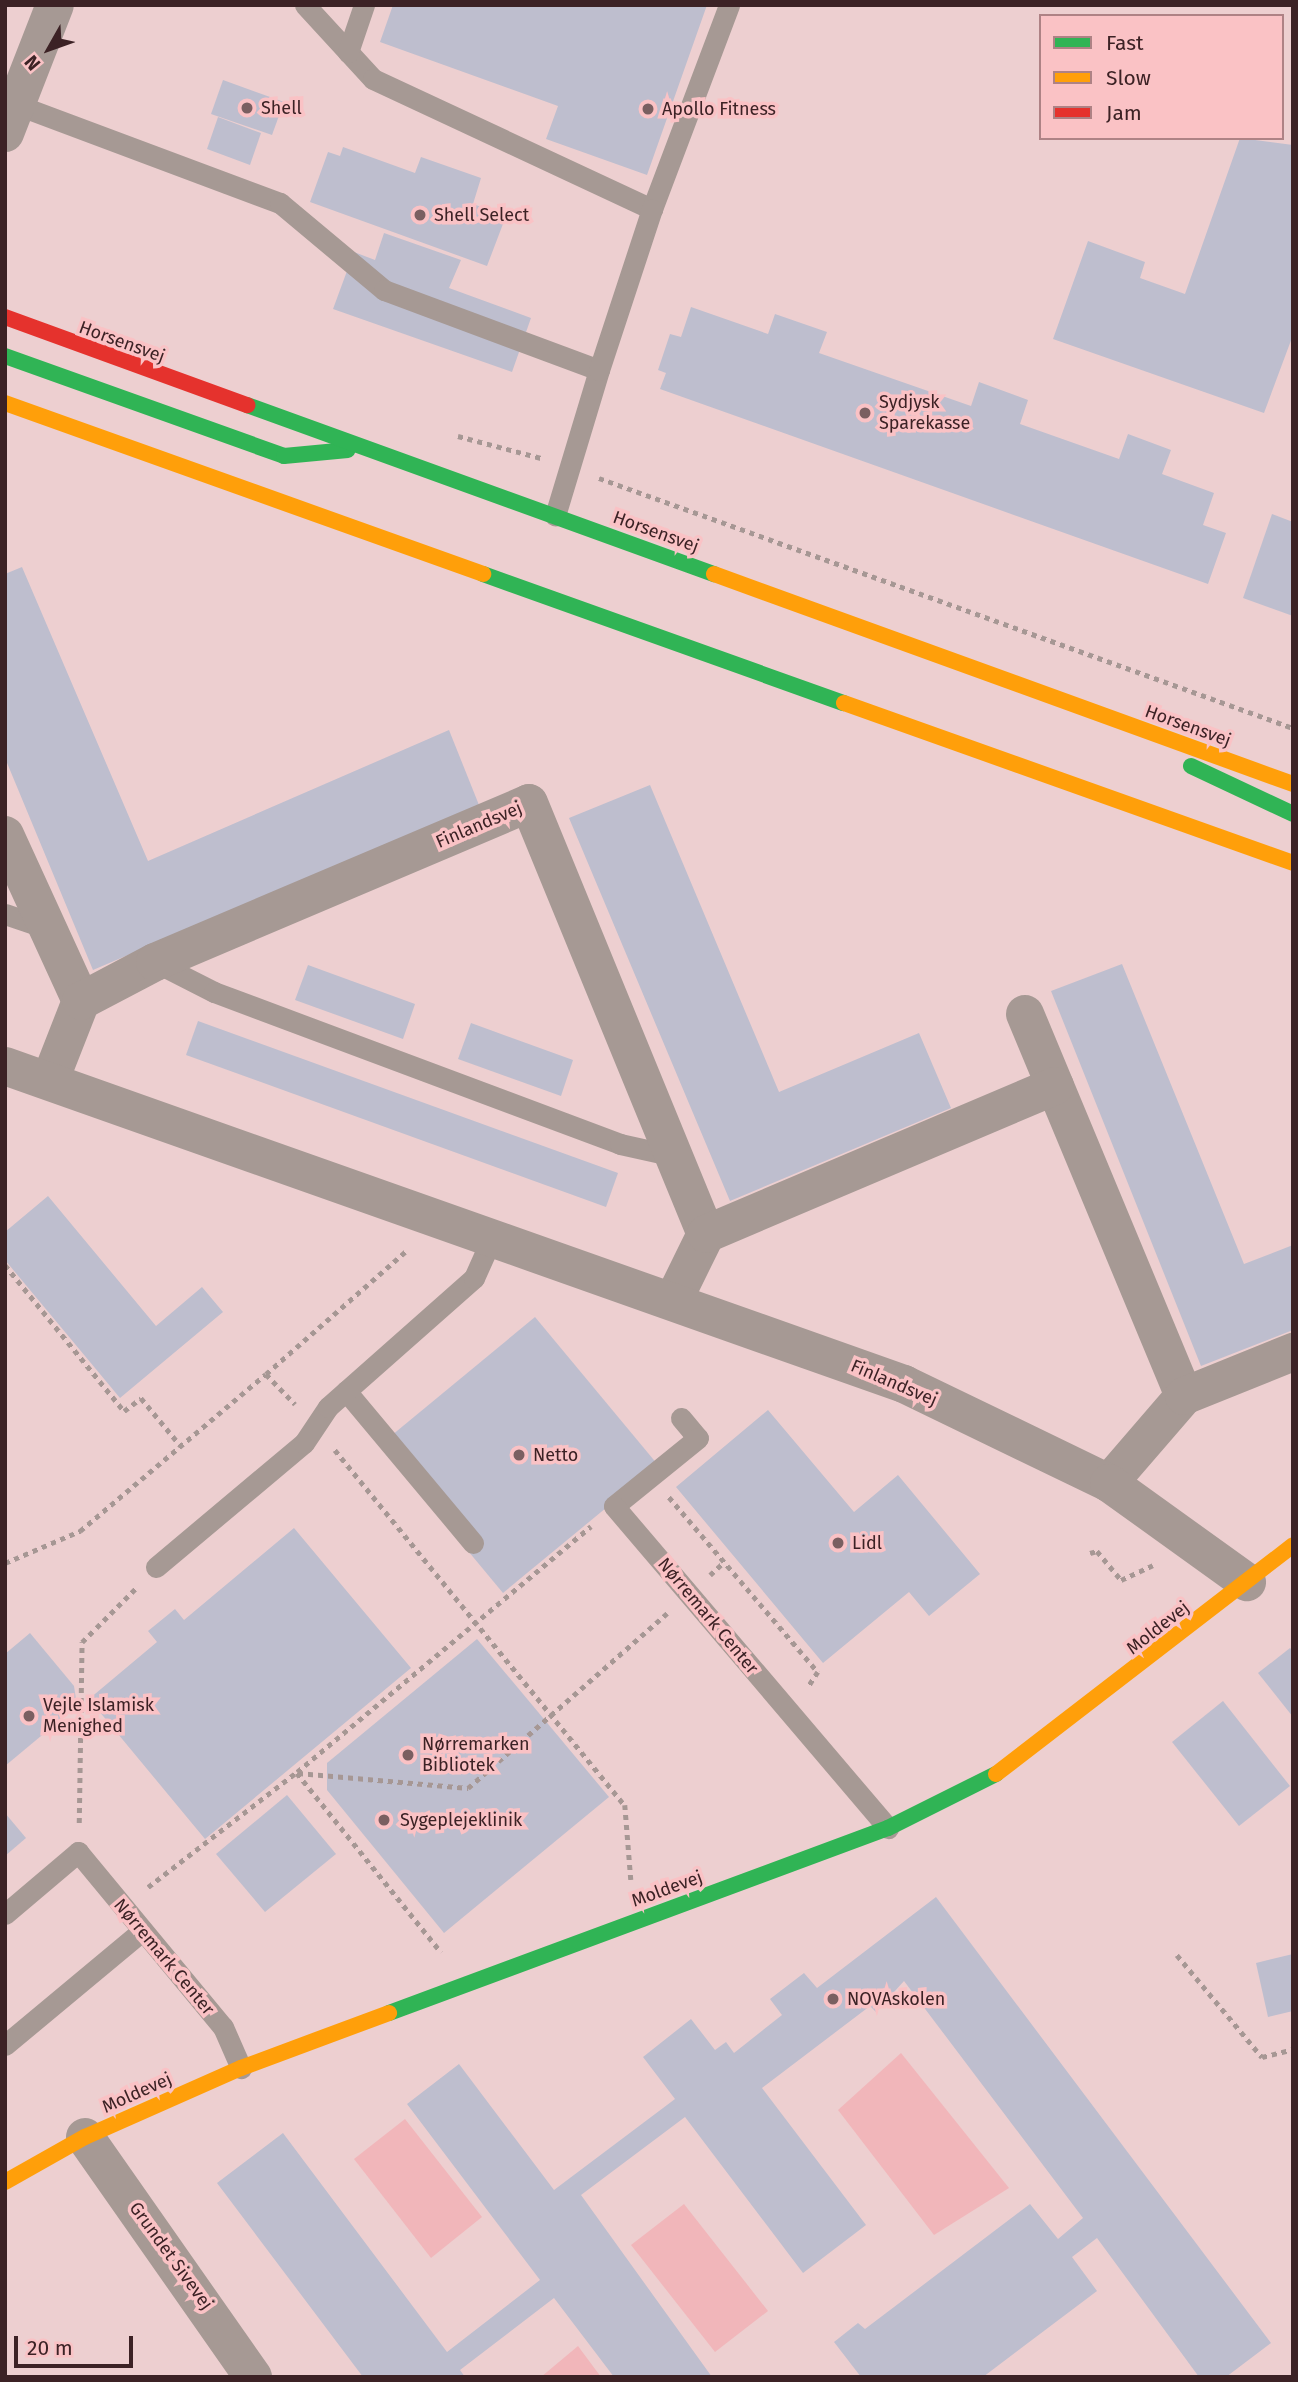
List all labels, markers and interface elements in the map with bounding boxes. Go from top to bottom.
north arrow [14,14,84,84]
legend [1039,14,1284,140]
text: Fast [1106,30,1144,56]
text: N [20,51,45,75]
text: Slow [1106,65,1151,91]
place label: Shell [261,97,302,119]
place label: Apollo Fitness [662,98,776,120]
marker: Shell [239,100,255,116]
text: Jam [1106,100,1142,126]
marker: Apollo Fitness [640,101,656,117]
place label: Shell Select [434,204,529,226]
marker: Shell Select [412,207,428,223]
street label: Horsensvej [76,316,168,368]
place label: Sydjysk Sparekasse [879,392,970,434]
marker: Sydjysk Sparekasse [857,405,873,421]
street label: Horsensvej [610,506,702,558]
street label: Horsensvej [1142,700,1234,752]
street label: Finlandsvej [433,797,525,853]
street label: Finlandsvej [848,1355,940,1411]
place label: Netto [533,1444,578,1466]
marker: Netto [511,1447,527,1463]
place label: Lidl [852,1532,882,1554]
marker: Lidl [830,1535,846,1551]
street label: Nørremark Center [653,1553,763,1679]
street label: Moldevej [1122,1597,1194,1659]
place label: Vejle Islamisk Menighed [43,1695,154,1738]
marker: Vejle Islamisk Menighed [21,1708,37,1724]
place label: Nørremarken Bibliotek [422,1734,530,1776]
marker: Nørremarken Bibliotek [400,1747,416,1763]
place label: Sygeplejeklinik [400,1809,522,1831]
marker: Sygeplejeklinik [374,1810,394,1830]
street label: Moldevej [629,1866,705,1912]
street label: Nørremark Center [109,1894,219,2020]
place label: NOVAskolen [847,1988,945,2010]
marker: NOVAskolen [825,1991,841,2007]
street label: Moldevej [99,2068,175,2118]
street label: Grundet Sivevej [125,2198,217,2314]
scale bar [18,2322,136,2366]
text: 20 m [27,2335,73,2361]

